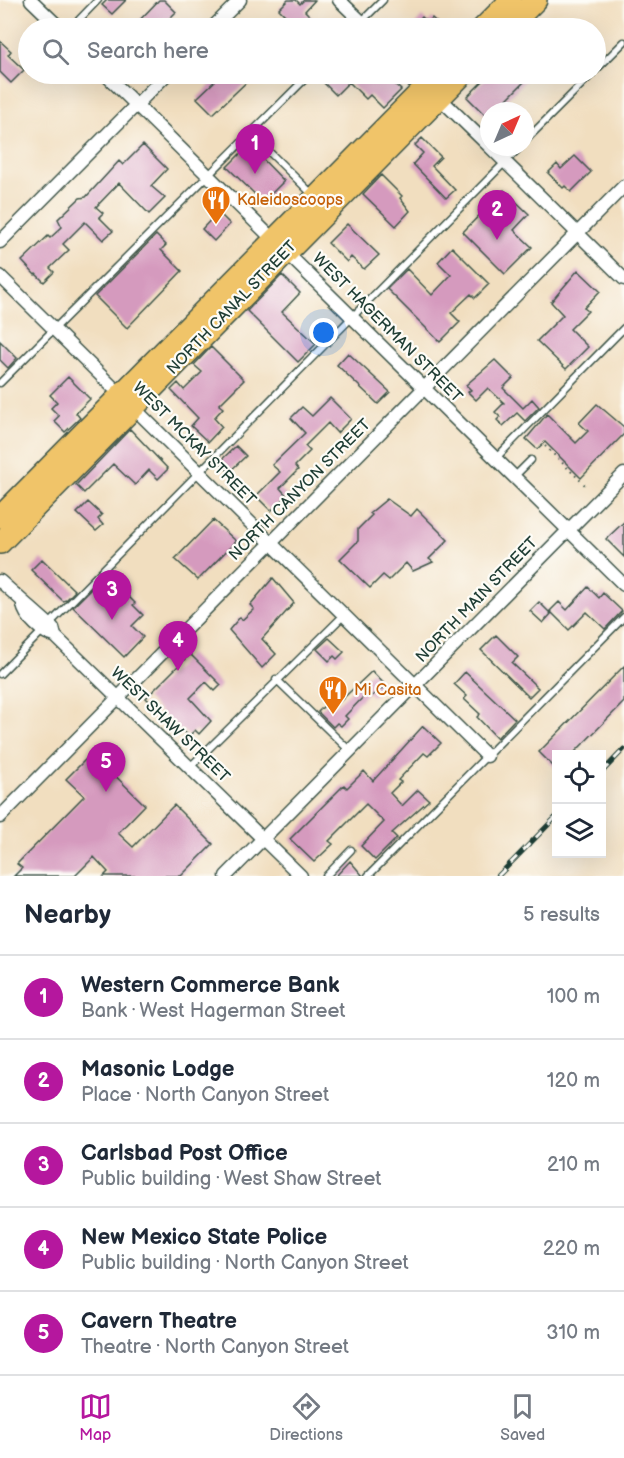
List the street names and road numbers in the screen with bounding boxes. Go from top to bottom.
street label: NORTH CANAL STREET [163,237,301,379]
street label: WEST HAGERMAN STREET [308,249,466,407]
street label: WEST MCKAY STREET [128,378,260,510]
street label: NORTH CANYON STREET [225,415,375,565]
street label: NORTH MAIN STREET [412,533,542,667]
street label: WEST SHAW STREET [107,663,234,787]

